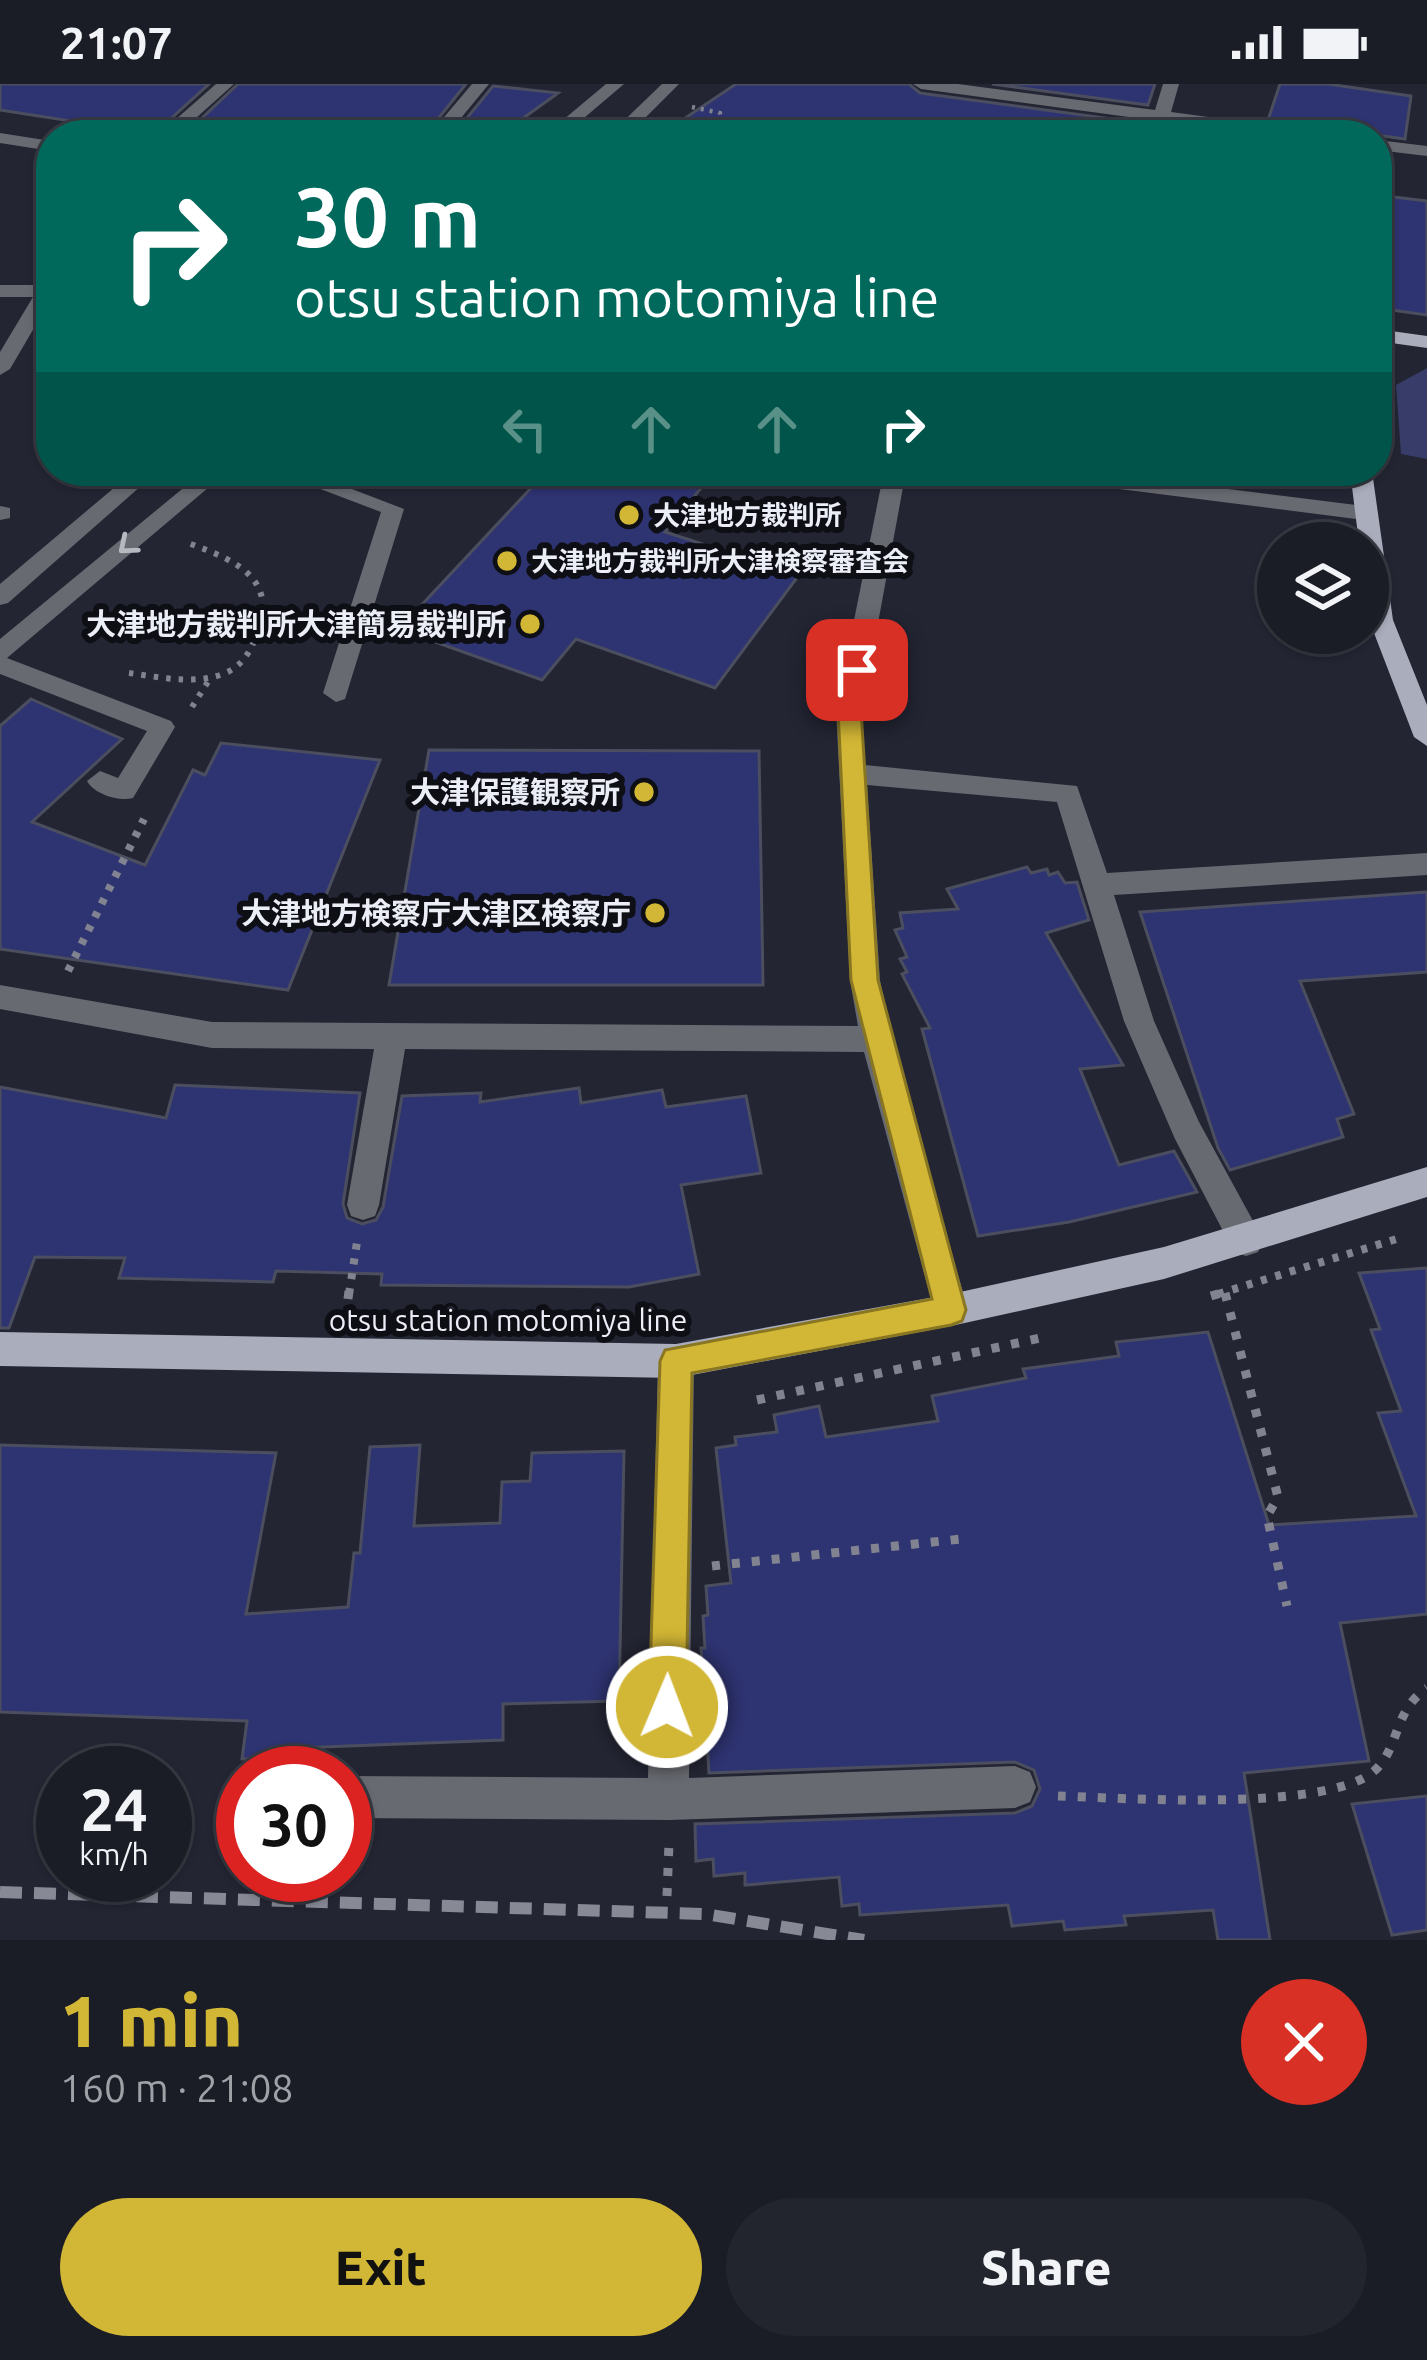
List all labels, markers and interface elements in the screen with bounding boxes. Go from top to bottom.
text: 21:07 [60,17,173,68]
icon: right [96,168,252,324]
text: 30 m [294,169,481,263]
text: otsu station motomiya line [294,267,939,327]
icon: left [492,396,558,462]
icon: ahead [618,396,684,462]
icon: ahead [744,396,810,462]
icon: right [870,396,936,462]
place label: 大津地方裁判所 [653,500,842,530]
marker: 大津地方裁判所 [616,502,642,528]
map controls [1257,522,1389,654]
button: layers [1257,522,1389,654]
one-way arrow [119,531,141,553]
place label: 大津地方裁判所大津検察審査会 [531,546,909,576]
marker: 大津地方裁判所大津検察審査会 [494,548,520,574]
place label: 大津地方裁判所大津簡易裁判所 [86,607,506,641]
marker: 大津地方裁判所大津簡易裁判所 [517,611,543,637]
pin [806,619,908,721]
icon: arrive [824,637,890,703]
place label: 大津保護観察所 [410,775,620,809]
marker: 大津保護観察所 [631,779,657,805]
place label: 大津地方検察庁大津区検察庁 [241,896,631,930]
marker: 大津地方検察庁大津区検察庁 [642,900,668,926]
street label: otsu station motomiya line [329,1303,687,1337]
position arrow [604,1644,730,1770]
speed limit sign: 30 [216,1746,372,1902]
text: 24 [80,1775,148,1842]
text: km/h [79,1837,149,1871]
button: close [1241,1979,1367,2105]
text: 1 min [60,1980,243,2061]
text: 160 m · 21:08 [60,2066,294,2109]
button: Exit [60,2198,702,2336]
button: Share [726,2198,1367,2336]

